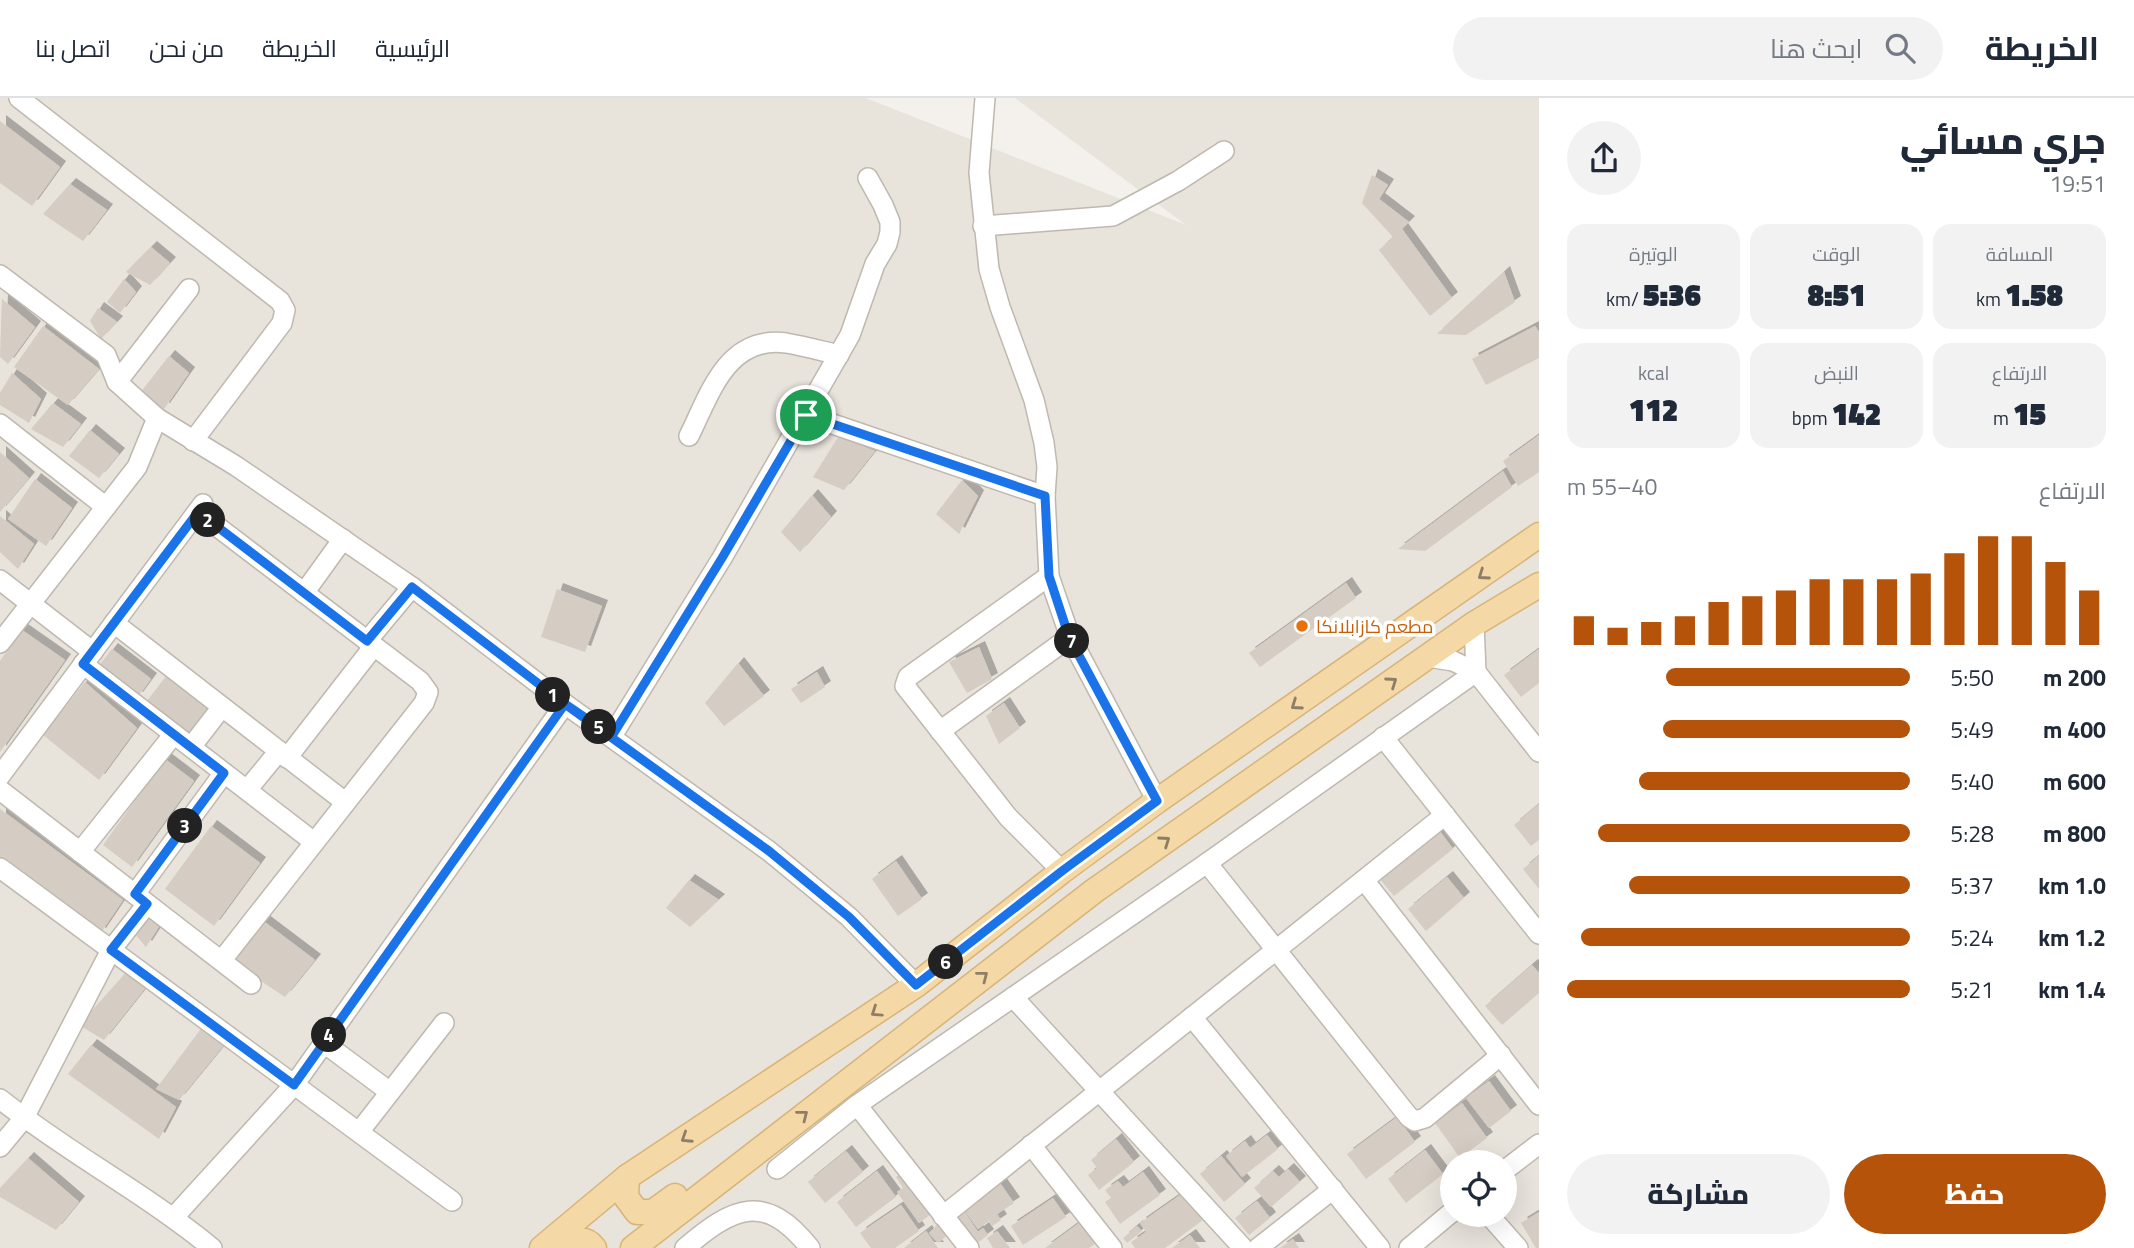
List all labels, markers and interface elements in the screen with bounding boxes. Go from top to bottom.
search box [1453,17,1943,80]
text: الخريطة [1985,23,2099,73]
text: ابحث هنا [1770,29,1863,68]
icon: search [1881,29,1919,67]
text: اتصل بنا [35,30,111,66]
text: من نحن [149,30,224,66]
text: الخريطة [262,30,337,66]
text: الرئيسية [375,30,450,66]
text: جري مسائي [1900,111,2106,169]
button: share [1567,121,1641,195]
text: 19:51 [2049,166,2106,201]
text: الوتيرة [1629,239,1678,268]
text: الوقت [1812,239,1861,268]
text: المسافة [1986,239,2053,268]
text: 5:36 [1643,272,1701,318]
text: 8:51 [1807,272,1866,318]
text: 1.58 [2005,272,2063,318]
text: /km [1606,284,1643,313]
text: km [1976,284,2005,313]
text: kcal [1638,358,1669,387]
text: النبض [1814,358,1859,387]
text: الارتفاع [1992,358,2047,387]
pin [776,385,836,445]
text: 112 [1629,387,1678,433]
text: 142 [1832,391,1881,437]
text: 15 [2013,391,2046,437]
icon: arrive [787,396,825,434]
text: bpm [1792,403,1832,432]
text: m [1993,403,2013,432]
text: 40–55 m [1567,469,1657,504]
text: الارتفاع [2039,473,2106,508]
pin: 2 [190,502,226,538]
text: 2 [202,505,213,534]
one-way arrow [1478,567,1491,579]
place label: مطعم كازابلانكا [1316,613,1433,640]
marker: مطعم كازابلانكا [1294,618,1310,634]
pin: 7 [1054,624,1090,658]
text: 7 [1066,626,1077,655]
text: 5:50 [1950,660,1994,695]
text: 200 m [2043,660,2106,695]
pin: 1 [536,678,570,712]
one-way arrow [1384,678,1397,690]
text: 1 [547,680,558,709]
one-way arrow [1291,696,1304,709]
pin: 5 [582,710,616,744]
text: 5 [593,712,604,741]
text: 5:49 [1950,712,1994,747]
text: 400 m [2043,712,2106,747]
text: 5:40 [1950,764,1994,799]
text: 600 m [2043,764,2106,799]
pin: 3 [168,808,202,844]
text: 3 [179,811,190,840]
text: 5:28 [1950,816,1994,851]
text: 800 m [2043,816,2106,851]
one-way arrow [1157,836,1170,849]
text: 5:37 [1950,868,1994,903]
text: 1.0 km [2038,868,2106,903]
text: 5:24 [1950,920,1994,955]
text: 1.2 km [2038,920,2106,955]
pin: 6 [928,944,964,980]
text: 6 [940,947,951,976]
one-way arrow [975,972,988,985]
text: 5:21 [1950,972,1994,1007]
text: 1.4 km [2038,972,2106,1007]
one-way arrow [870,1004,883,1017]
pin: 4 [312,1018,346,1052]
text: 4 [323,1020,334,1049]
one-way arrow [795,1111,808,1124]
one-way arrow [681,1129,694,1142]
map controls [1440,1150,1517,1227]
button: locate [1440,1150,1517,1227]
button: مشاركة [1567,1154,1830,1234]
button: حفظ [1844,1154,2106,1234]

